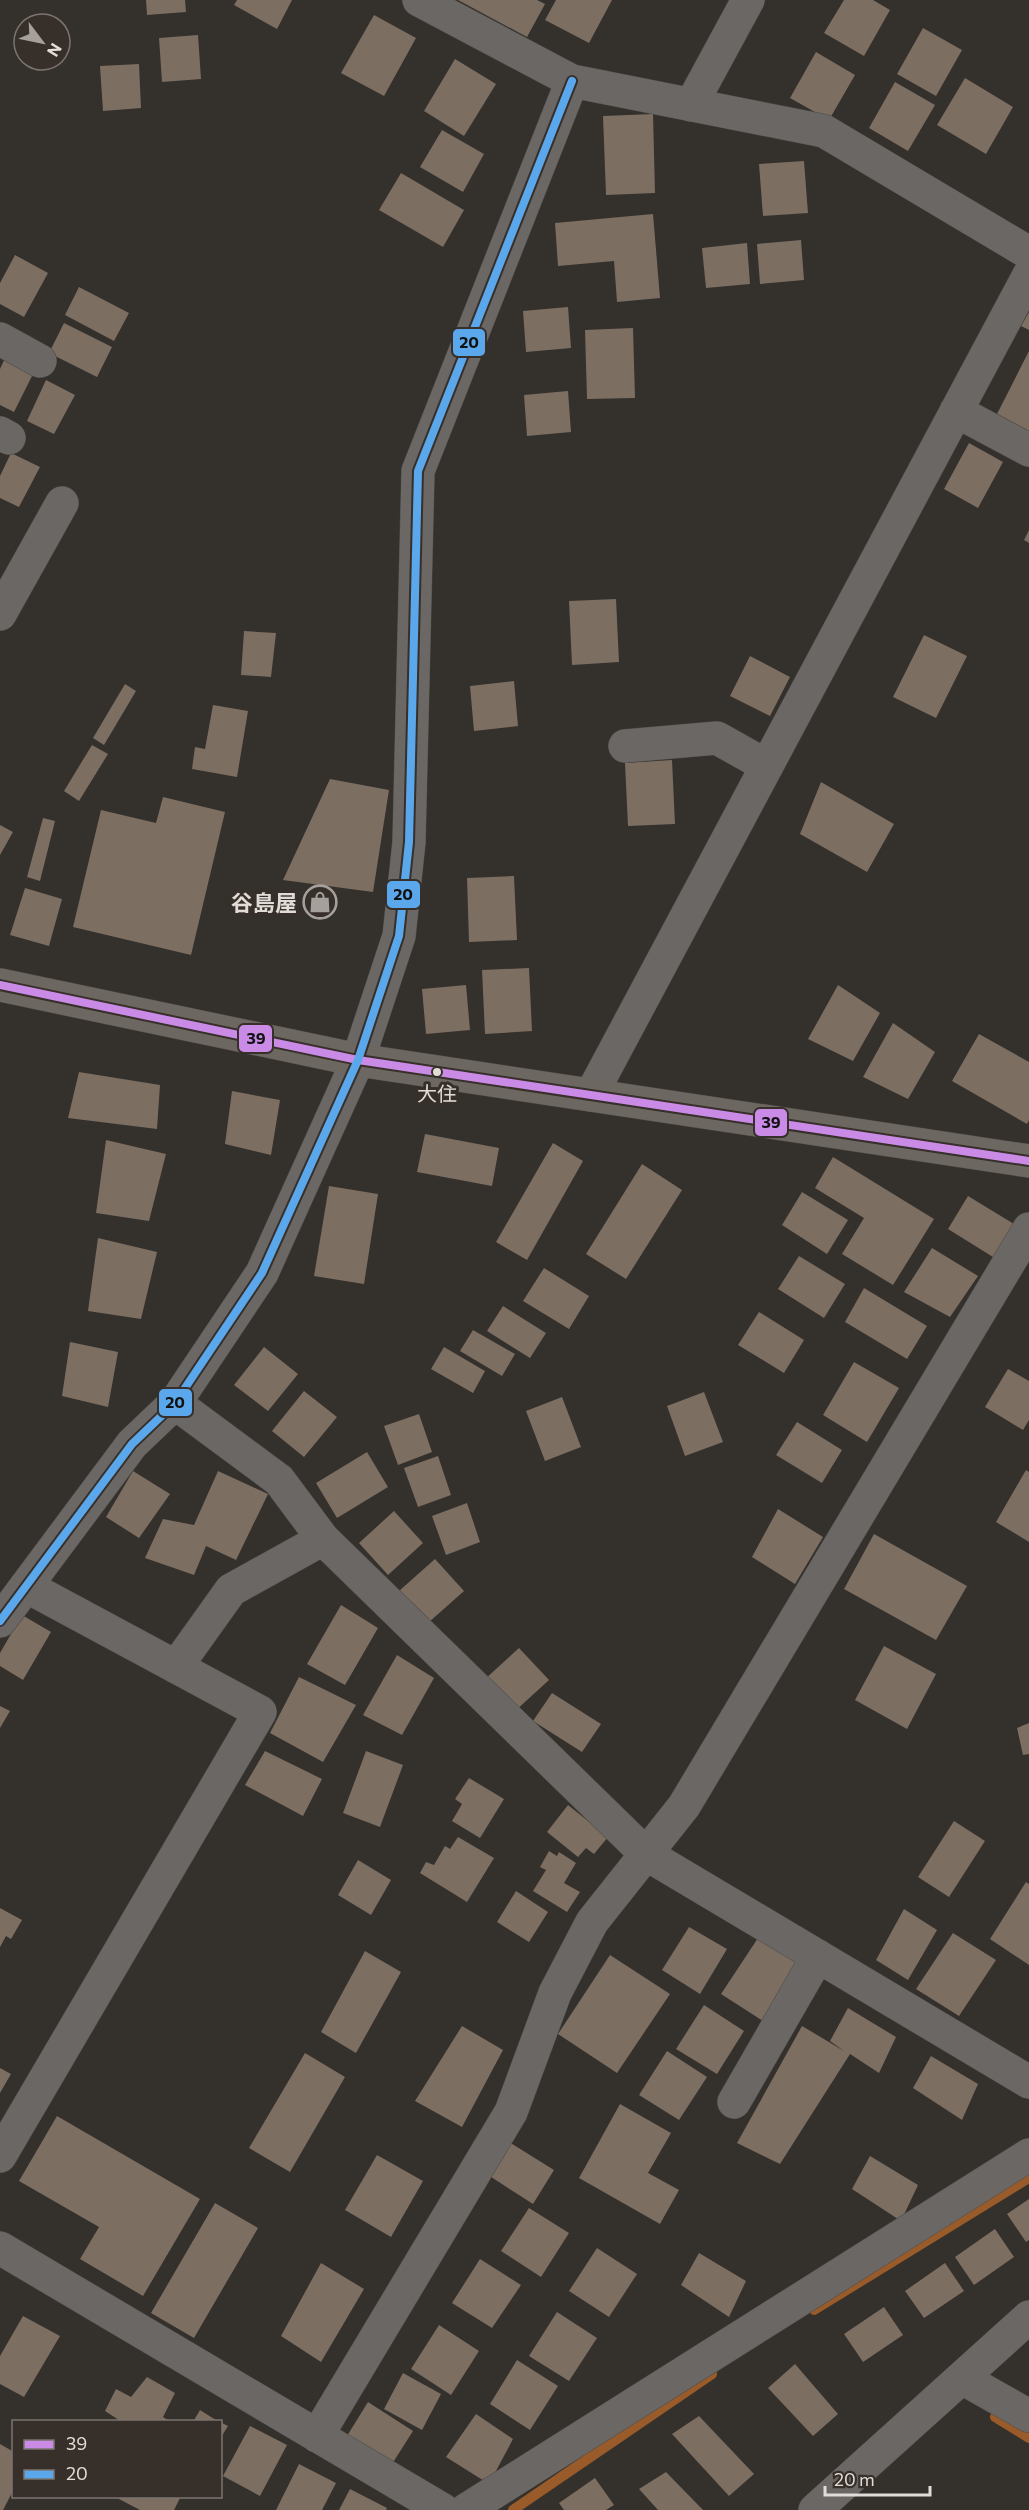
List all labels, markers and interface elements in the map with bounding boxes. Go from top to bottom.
north arrow [12,12,72,72]
text: N [44,40,66,60]
line badge: 20 [452,328,486,357]
text: 20 [459,332,479,351]
line badge: 20 [386,880,421,909]
shop icon: 谷島屋 [302,884,338,920]
text: 20 [393,884,413,903]
place label: 谷島屋 [231,889,297,916]
line badge: 39 [238,1024,273,1053]
text: 39 [246,1028,266,1047]
marker: 大住 [431,1066,443,1078]
place label: 大住 [417,1081,457,1105]
line badge: 39 [754,1108,788,1137]
text: 39 [761,1112,781,1131]
line badge: 20 [158,1388,193,1417]
text: 20 [165,1392,185,1411]
legend [12,2420,222,2498]
text: 39 [66,2432,87,2454]
scale bar [825,2459,930,2497]
text: 20 [66,2462,88,2484]
text: 20 m [834,2468,875,2490]

